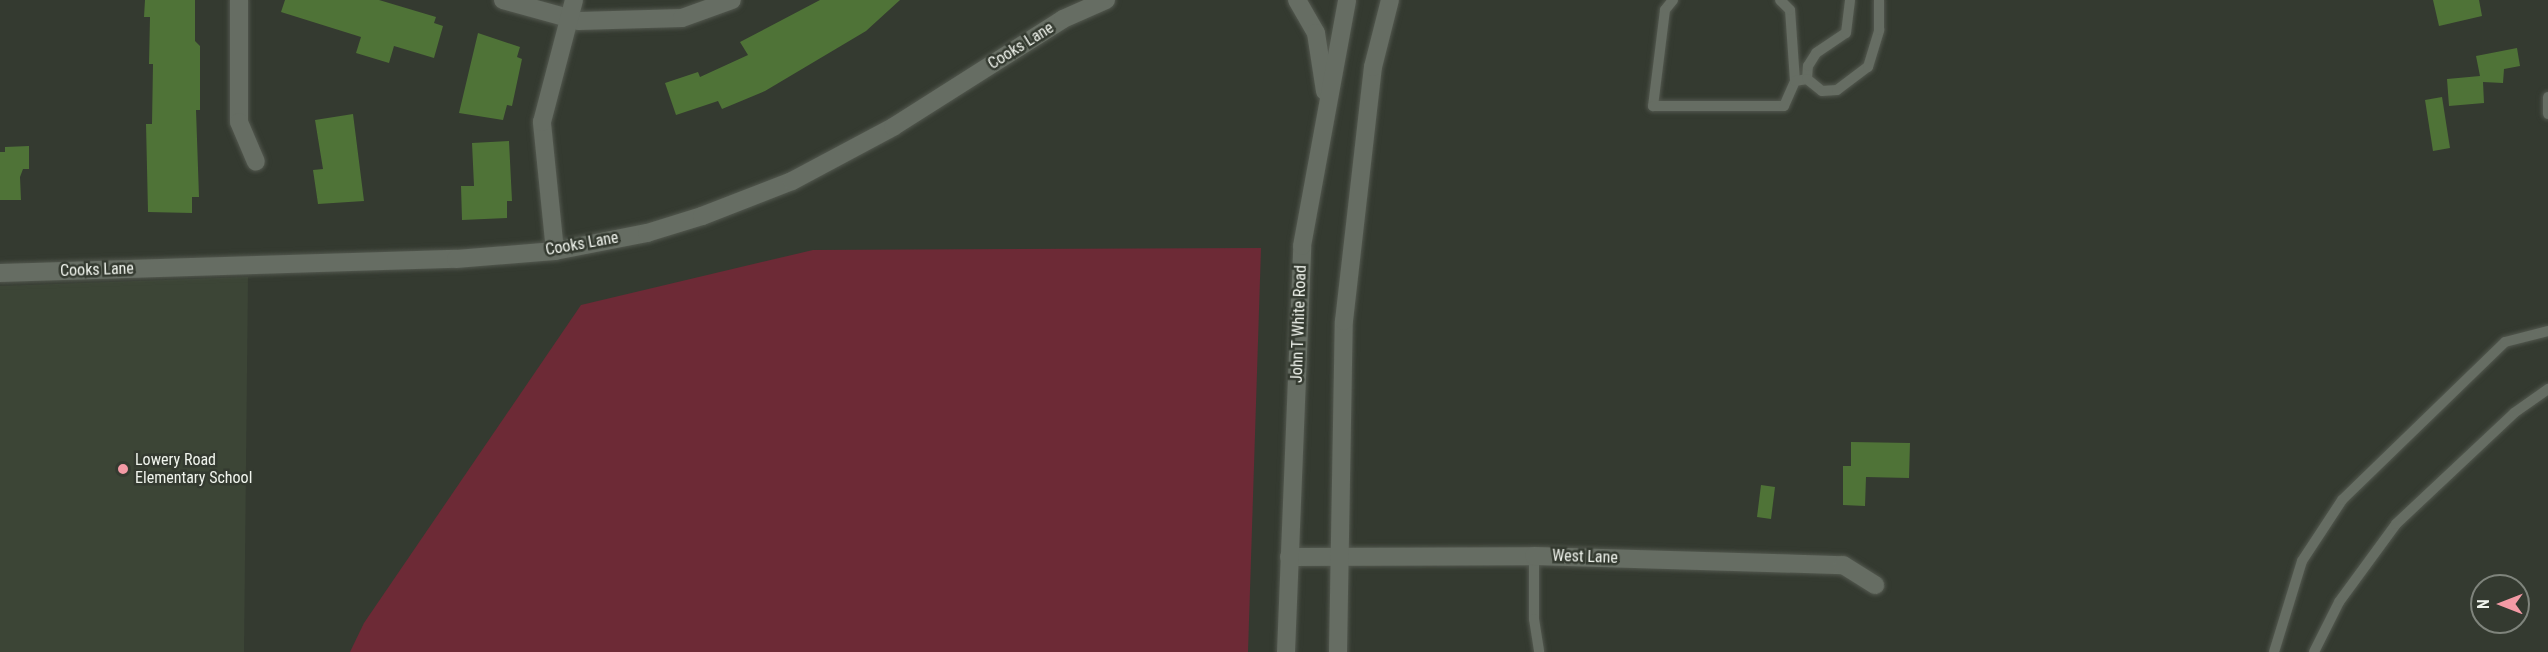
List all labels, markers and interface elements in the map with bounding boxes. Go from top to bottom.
street label: Cooks Lane [985,18,1057,74]
street label: Cooks Lane [544,228,620,260]
street label: Cooks Lane [60,259,134,281]
street label: John T White Road [1287,264,1311,384]
place label: Lowery Road Elementary School [135,450,252,488]
marker: Lowery Road Elementary School [116,462,130,476]
street label: West Lane [1552,546,1618,568]
north arrow [2470,574,2530,634]
text: N [2474,599,2493,609]

